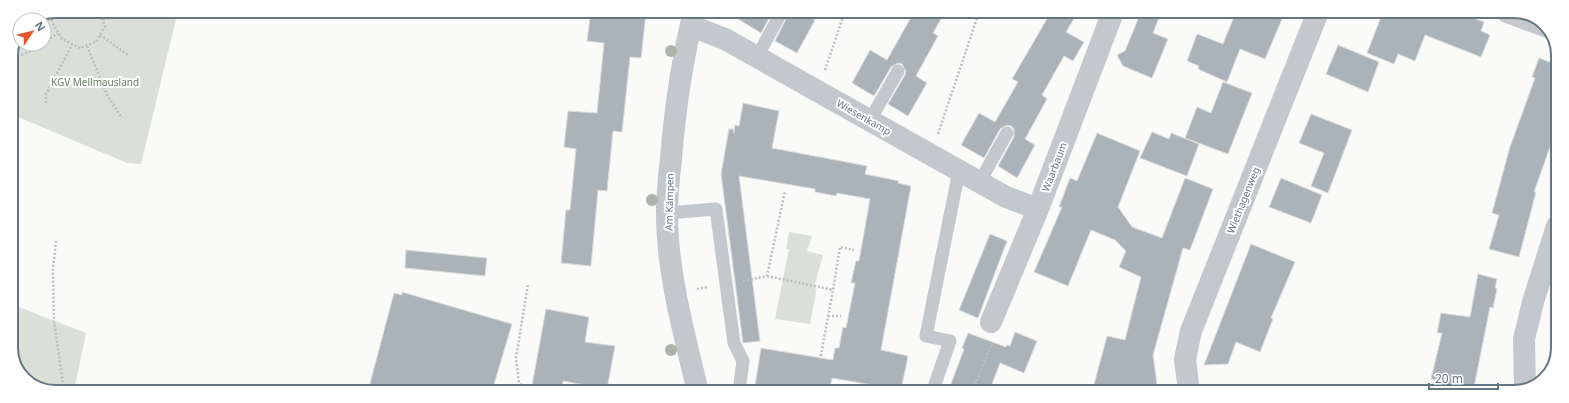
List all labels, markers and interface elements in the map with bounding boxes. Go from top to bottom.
north arrow [12,12,52,52]
text: N [32,18,49,34]
park label: KGV Mellmausland [51,75,139,89]
street label: Wiesenkamp [834,96,894,138]
street label: Waarbaum [1038,140,1070,194]
street label: Wiethagenweg [1223,165,1263,235]
street label: Am Kämpen [661,173,677,231]
scale bar [1429,365,1498,391]
text: 20 m [1435,370,1463,387]

